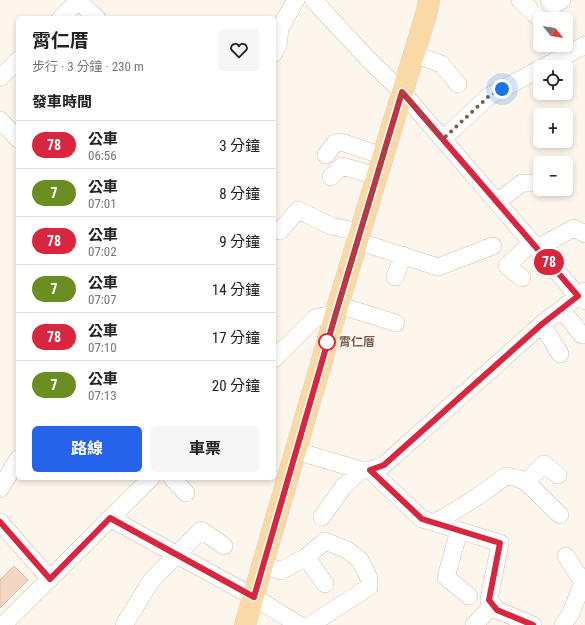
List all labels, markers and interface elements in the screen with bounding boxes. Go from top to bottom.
north arrow [533,12,573,52]
map controls [533,12,573,196]
text: 霄仁厝 [32,29,89,52]
button: heart [218,29,260,71]
text: 步行 · 3 分鐘 · 230 m [32,59,144,74]
button: locate [533,60,573,100]
your location [492,79,512,99]
text: 發車時間 [32,93,92,111]
button: + [533,108,573,148]
text: 公車 [88,130,118,148]
text: 78 [47,137,61,153]
text: 3 分鐘 [219,137,260,155]
text: 06:56 [88,148,117,163]
button: − [533,156,573,196]
text: 公車 [88,178,118,196]
text: 7 [50,185,58,201]
text: 8 分鐘 [219,185,260,203]
text: 07:01 [88,196,117,211]
text: 公車 [88,226,118,244]
text: 78 [47,233,61,249]
text: 9 分鐘 [219,233,260,251]
text: 07:02 [88,244,117,259]
line badge: 78 [531,249,567,275]
text: 78 [542,254,556,270]
text: 公車 [88,274,118,292]
text: 7 [50,281,58,297]
text: 14 分鐘 [212,281,260,299]
text: 07:07 [88,292,117,307]
text: 公車 [88,322,118,340]
text: 78 [47,329,61,345]
text: 17 分鐘 [212,329,260,347]
marker: 霄仁厝 [318,333,336,351]
place label: 霄仁厝 [339,335,375,349]
text: 07:10 [88,340,117,355]
text: 公車 [88,370,118,388]
text: 7 [50,377,58,393]
text: 20 分鐘 [212,377,260,395]
text: 07:13 [88,388,117,403]
button: 路線 [32,426,142,472]
button: 車票 [150,426,260,472]

